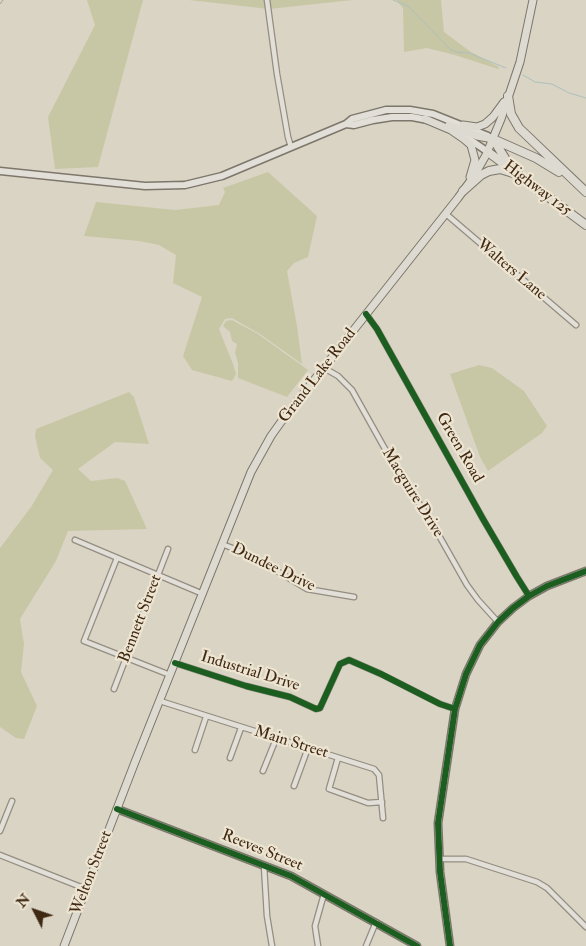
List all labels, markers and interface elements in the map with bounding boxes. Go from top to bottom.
street label: Highway 125 [499,157,575,221]
street label: Walters Lane [472,235,550,305]
street label: Grand Lake Road [275,325,361,427]
street label: Green Road [431,410,487,486]
street label: Macguire Drive [377,445,447,541]
street label: Dundee Drive [228,539,318,597]
street label: Bennett Street [115,572,167,666]
street label: Industrial Drive [198,648,302,696]
street label: Main Street [252,723,330,763]
street label: Reeves Street [219,826,305,876]
street label: Welton Street [67,828,117,918]
north arrow [10,886,60,936]
text: N [13,891,34,911]

